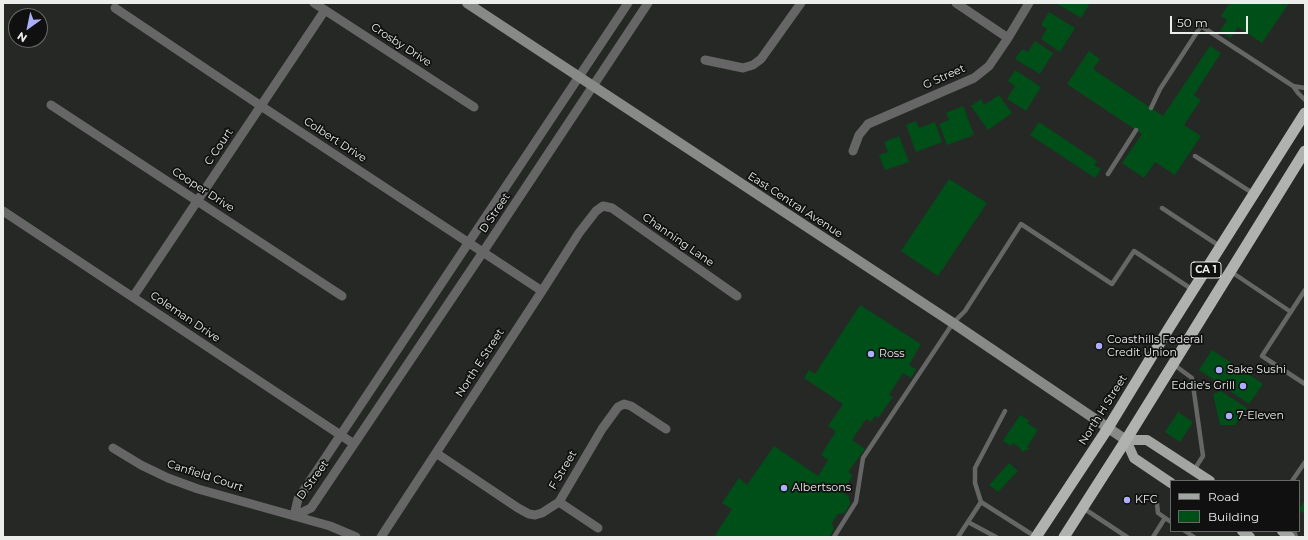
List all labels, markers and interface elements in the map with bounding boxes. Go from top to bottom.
north arrow [8,8,48,48]
scale bar [1172,8,1250,34]
text: 50 m [1177,15,1208,30]
street label: Crosby Drive [368,21,434,69]
text: N [14,29,30,46]
street label: G Street [921,62,967,92]
street label: Colbert Drive [301,115,369,165]
street label: C Court [202,126,236,168]
street label: Cooper Drive [169,165,237,215]
street label: East Central Avenue [745,169,845,241]
street label: D Street [477,191,513,235]
street label: Channing Lane [640,210,716,270]
road number: CA 1 [1191,262,1221,278]
street label: Coleman Drive [148,289,222,345]
street label: North E Street [453,326,507,400]
place label: Coasthills Federal Credit Union [1107,333,1203,359]
marker: Coasthills Federal Credit Union [1094,341,1104,351]
place label: Ross [879,347,905,361]
marker: Ross [866,349,876,359]
place label: Sake Sushi [1227,363,1286,377]
marker: Sake Sushi [1214,365,1224,375]
street label: North H Street [1076,372,1130,448]
place label: Eddie's Grill [1171,379,1235,393]
marker: Eddie's Grill [1238,381,1248,391]
place label: 7-Eleven [1237,409,1284,423]
marker: 7-Eleven [1224,411,1234,421]
street label: F Street [546,448,580,492]
street label: Canfield Court [165,457,245,495]
street label: D Street [294,458,332,502]
legend [1170,480,1300,532]
place label: Albertsons [792,481,851,495]
marker: Albertsons [779,483,789,493]
text: Road [1208,489,1239,504]
place label: KFC [1135,493,1157,507]
marker: KFC [1122,495,1132,505]
text: Building [1208,509,1259,524]

